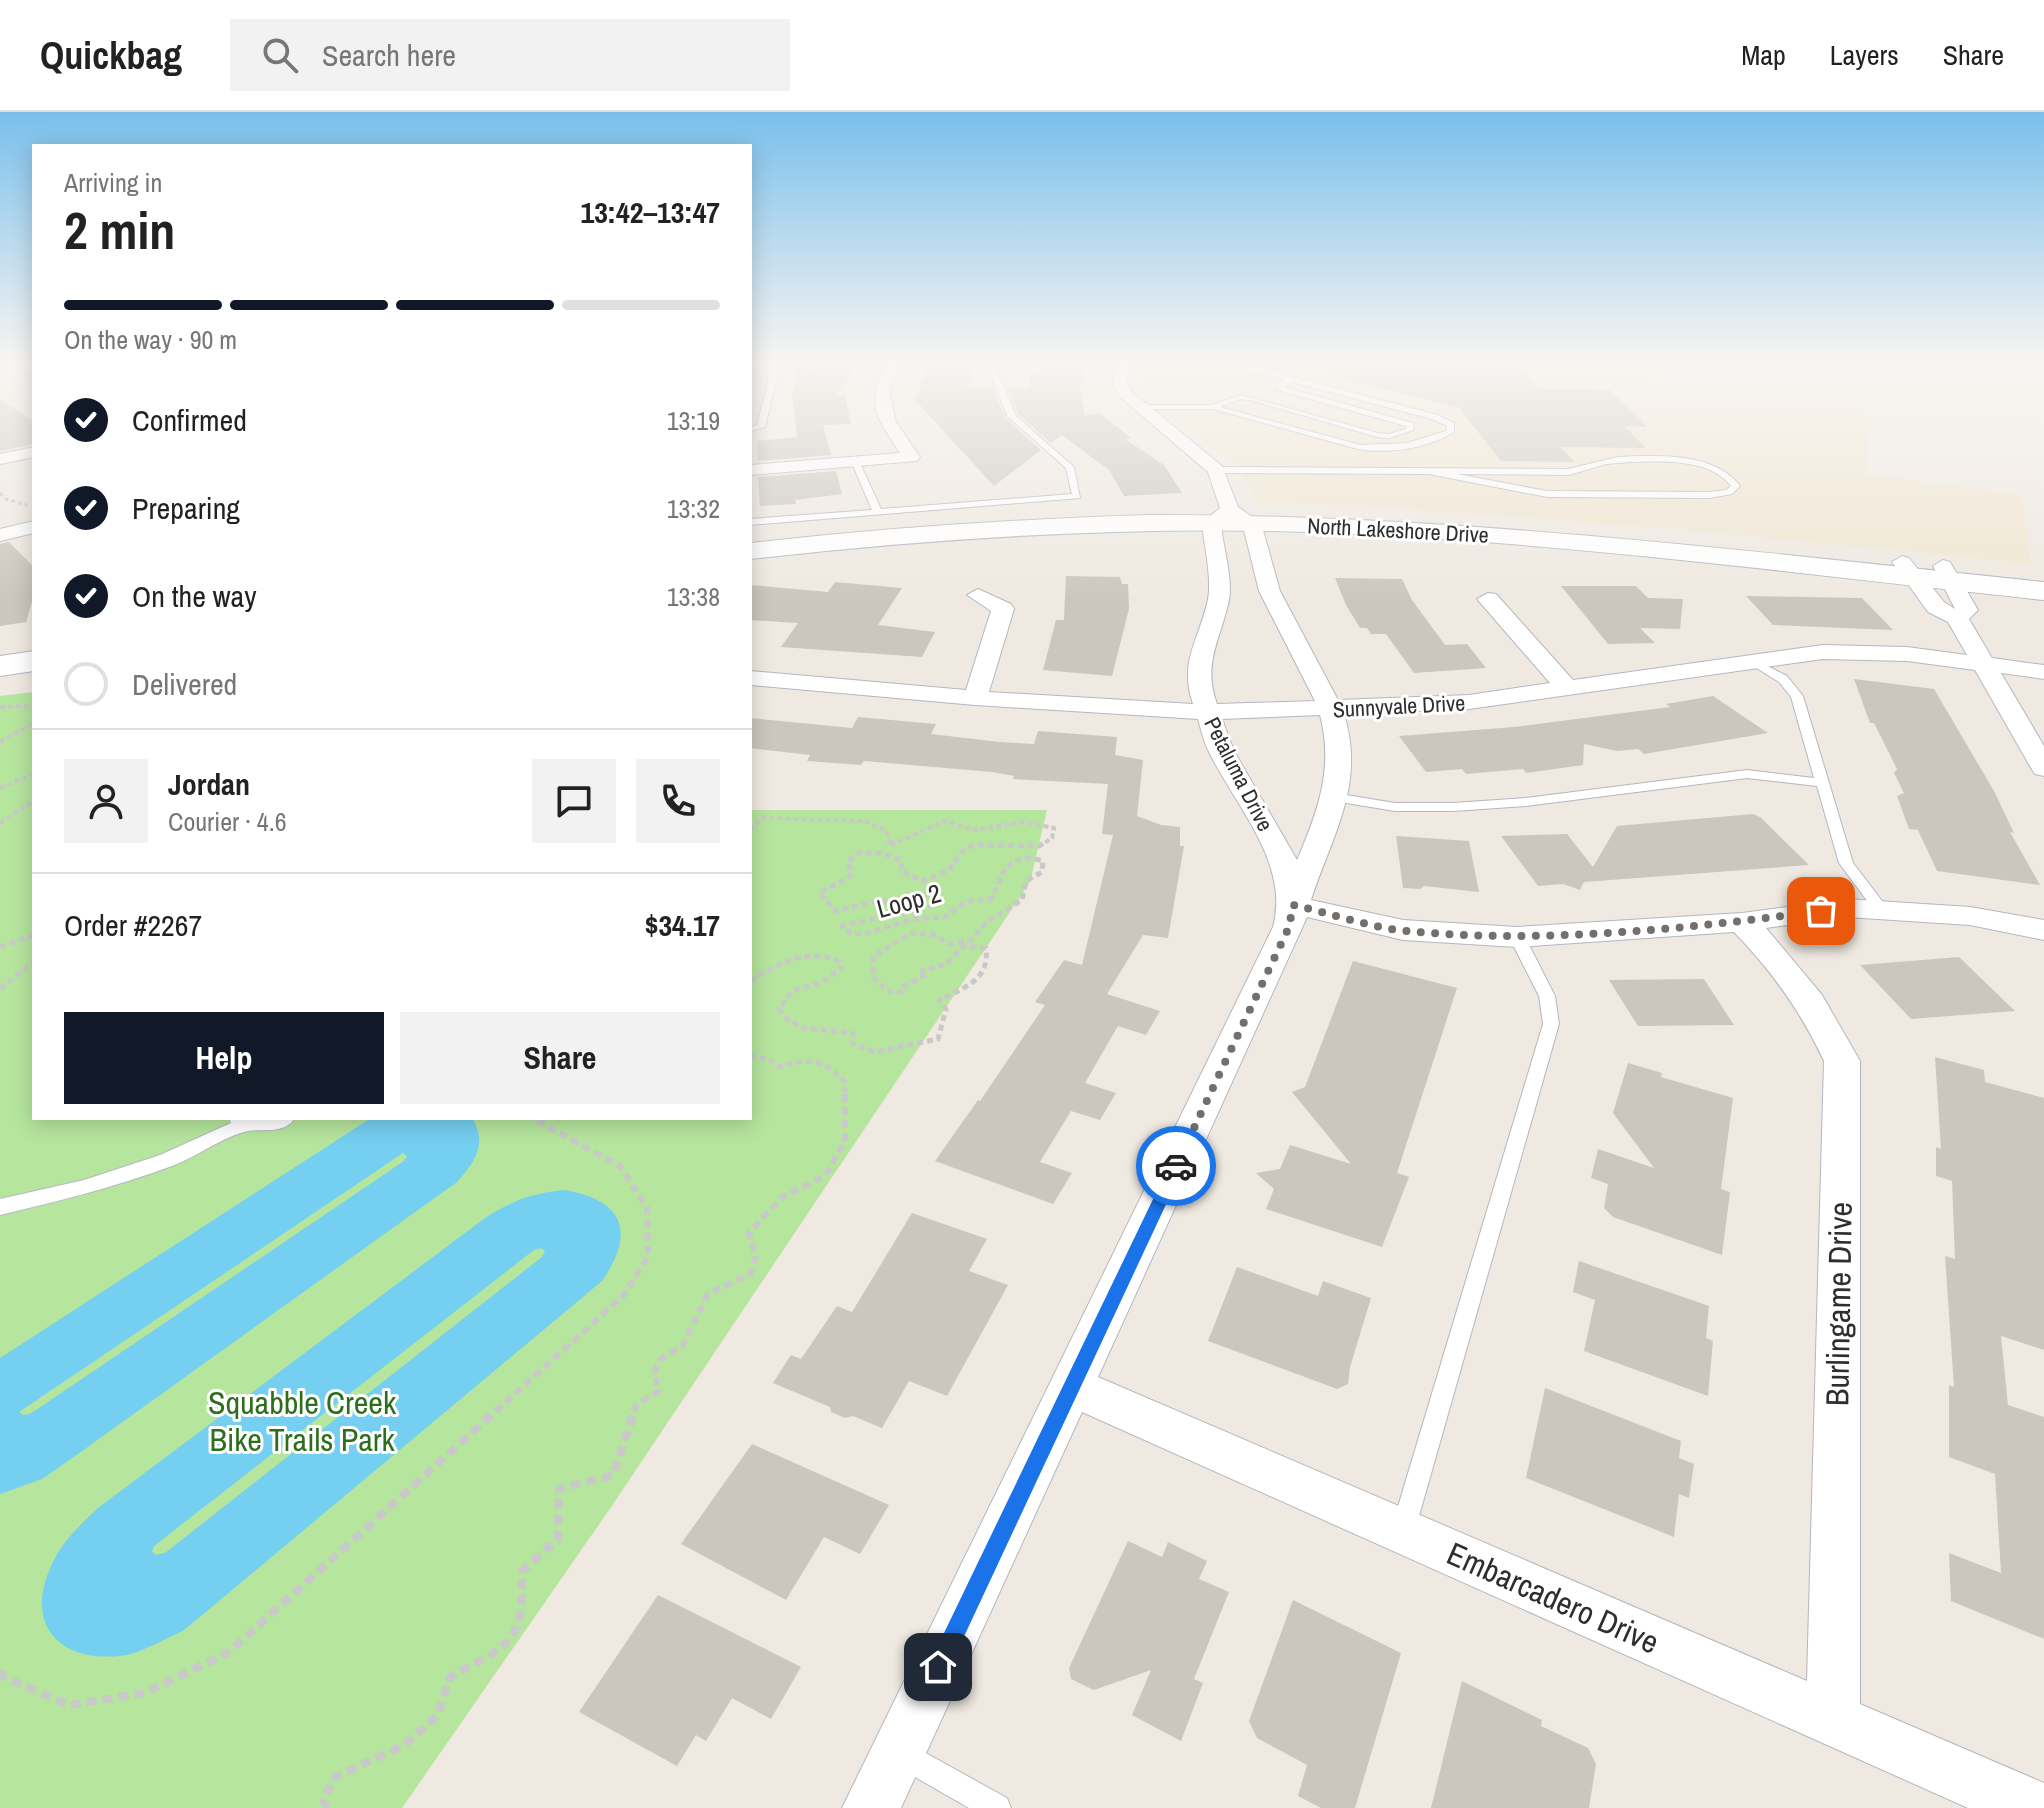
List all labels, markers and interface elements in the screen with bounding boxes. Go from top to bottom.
search box [230,19,790,91]
text: Quickbag [40,30,182,81]
icon: search [258,33,302,77]
text: Search here [322,35,456,75]
text: Map [1741,36,1786,74]
text: Layers [1830,36,1899,74]
text: Share [1943,36,2004,74]
text: Arriving in [64,165,162,200]
text: 13:42–13:47 [581,192,720,232]
text: 2 min [64,195,175,265]
text: On the way · 90 m [64,322,237,357]
icon: check [64,398,108,442]
text: Confirmed [132,400,247,440]
text: 13:19 [667,403,720,438]
icon: check [64,486,108,530]
text: Preparing [132,488,240,528]
text: 13:32 [667,491,720,526]
street label: North Lakeshore Drive [1307,510,1489,550]
icon: check [64,574,108,618]
text: On the way [132,576,256,616]
text: 13:38 [667,579,720,614]
text: Delivered [132,664,237,704]
street label: Sunnyvale Drive [1332,688,1466,724]
street label: Petaluma Drive [1197,712,1281,836]
button: person [64,759,148,843]
button: chat [532,759,616,843]
button: phone [636,759,720,843]
text: Jordan [168,764,250,804]
text: Courier · 4.6 [168,804,287,839]
street label: Loop 2 [873,875,945,926]
pin [1787,877,1855,945]
icon: bag [1799,889,1843,933]
text: Order #2267 [64,905,202,945]
text: $34.17 [645,905,720,945]
button: Help [64,1012,384,1104]
button: Share [400,1012,720,1104]
courier [1136,1126,1216,1206]
icon: car [1154,1144,1198,1188]
street label: Burlingame Drive [1815,1202,1862,1406]
park label: Squabble Creek Bike Trails Park [208,1381,397,1461]
street label: Embarcadero Drive [1441,1532,1666,1663]
pin [904,1633,972,1701]
icon: home [916,1645,960,1689]

